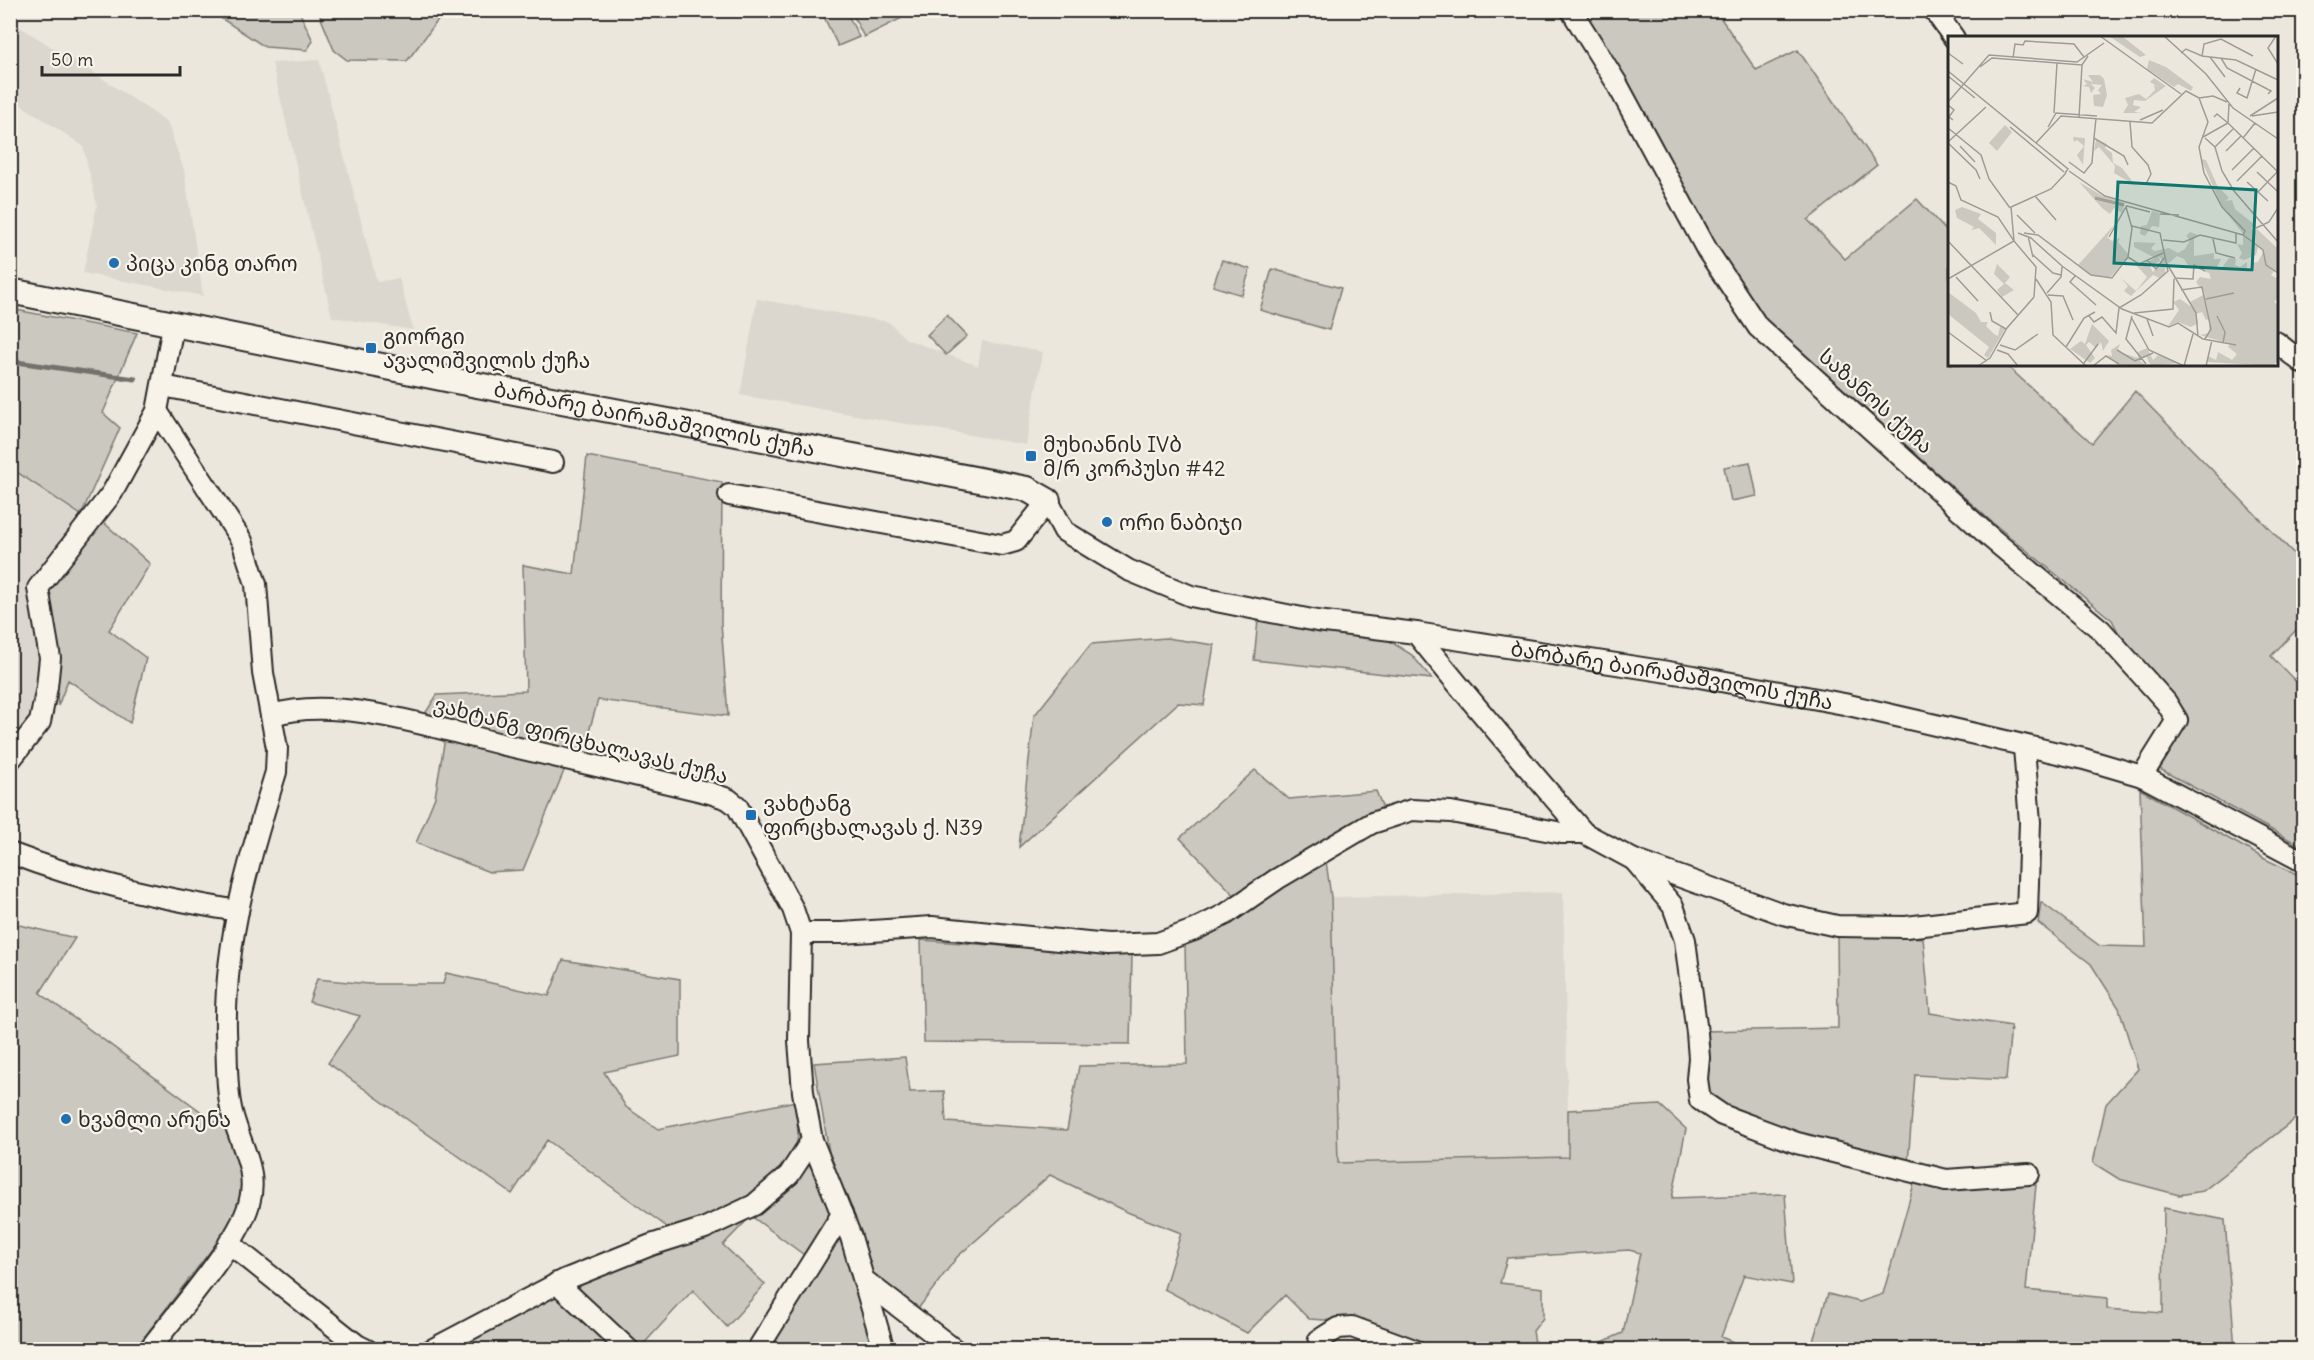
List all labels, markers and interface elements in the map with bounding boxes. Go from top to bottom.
inset map [1948,36,2278,366]
scale bar [42,39,180,77]
text: 50 m [51,48,93,71]
place label: პიცა კინგ თარო [126,250,298,277]
marker: პიცა კინგ თარო [107,256,121,270]
place label: გიორგი ავალიშვილის ქუჩა [383,323,590,374]
marker: გიორგი ავალიშვილის ქუჩა [364,341,378,355]
street label: საზანოს ქუჩა [1813,343,1939,459]
street label: ბარბარე ბაირამაშვილის ქუჩა [492,375,817,462]
place label: მუხიანის IVბ მ/რ კორპუსი #42 [1043,431,1226,482]
marker: მუხიანის IVბ მ/რ კორპუსი #42 [1024,449,1038,463]
place label: ორი ნაბიჯი [1119,509,1243,536]
marker: ორი ნაბიჯი [1100,515,1114,529]
street label: ბარბარე ბაირამაშვილის ქუჩა [1509,634,1835,715]
street label: ვახტანგ ფირცხალავას ქუჩა [431,690,731,790]
place label: ვახტანგ ფირცხალავას ქ. N39 [763,790,983,841]
marker: ვახტანგ ფირცხალავას ქ. N39 [744,808,758,822]
place label: ხვამლი არენა [78,1106,231,1133]
marker: ხვამლი არენა [59,1112,73,1126]

